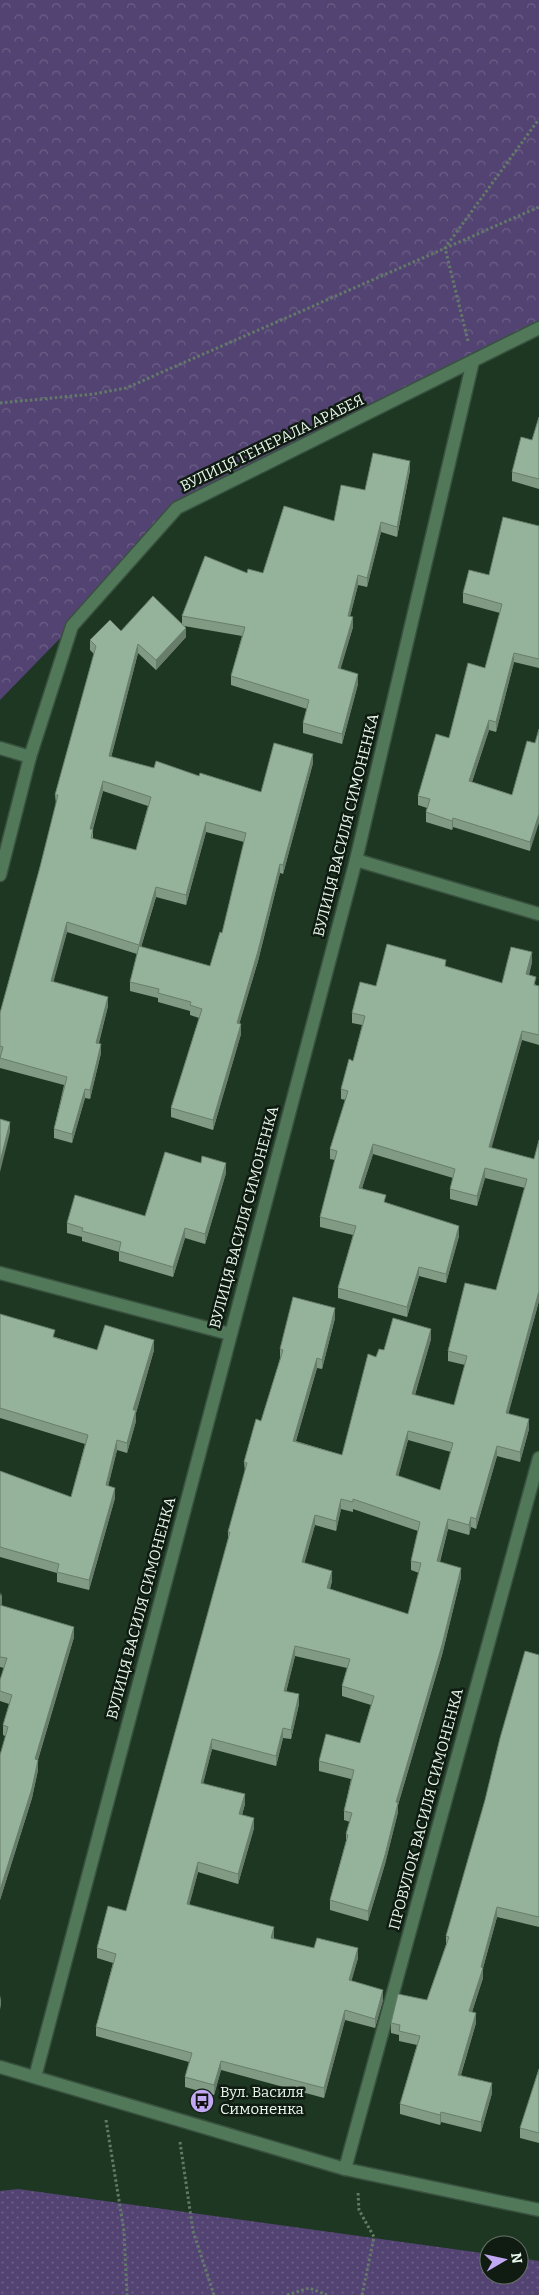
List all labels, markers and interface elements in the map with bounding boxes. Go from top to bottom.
street label: ВУЛИЦЯ ГЕНЕРАЛА АРАБЕЯ [177,391,367,495]
street label: ВУЛИЦЯ ВАСИЛЯ СИМОНЕНКА [310,711,383,939]
street label: ВУЛИЦЯ ВАСИЛЯ СИМОНЕНКА [206,1103,282,1330]
street label: ВУЛИЦЯ ВАСИЛЯ СИМОНЕНКА [103,1494,179,1721]
street label: ПРОВУЛОК ВАСИЛЯ СИМОНЕНКА [385,1686,467,1932]
place label: Вул. Василя Симоненка [220,2083,304,2118]
bus stop icon: Вул. Василя Симоненка [189,2088,215,2114]
north arrow [479,2235,529,2285]
text: N [507,2251,526,2265]

